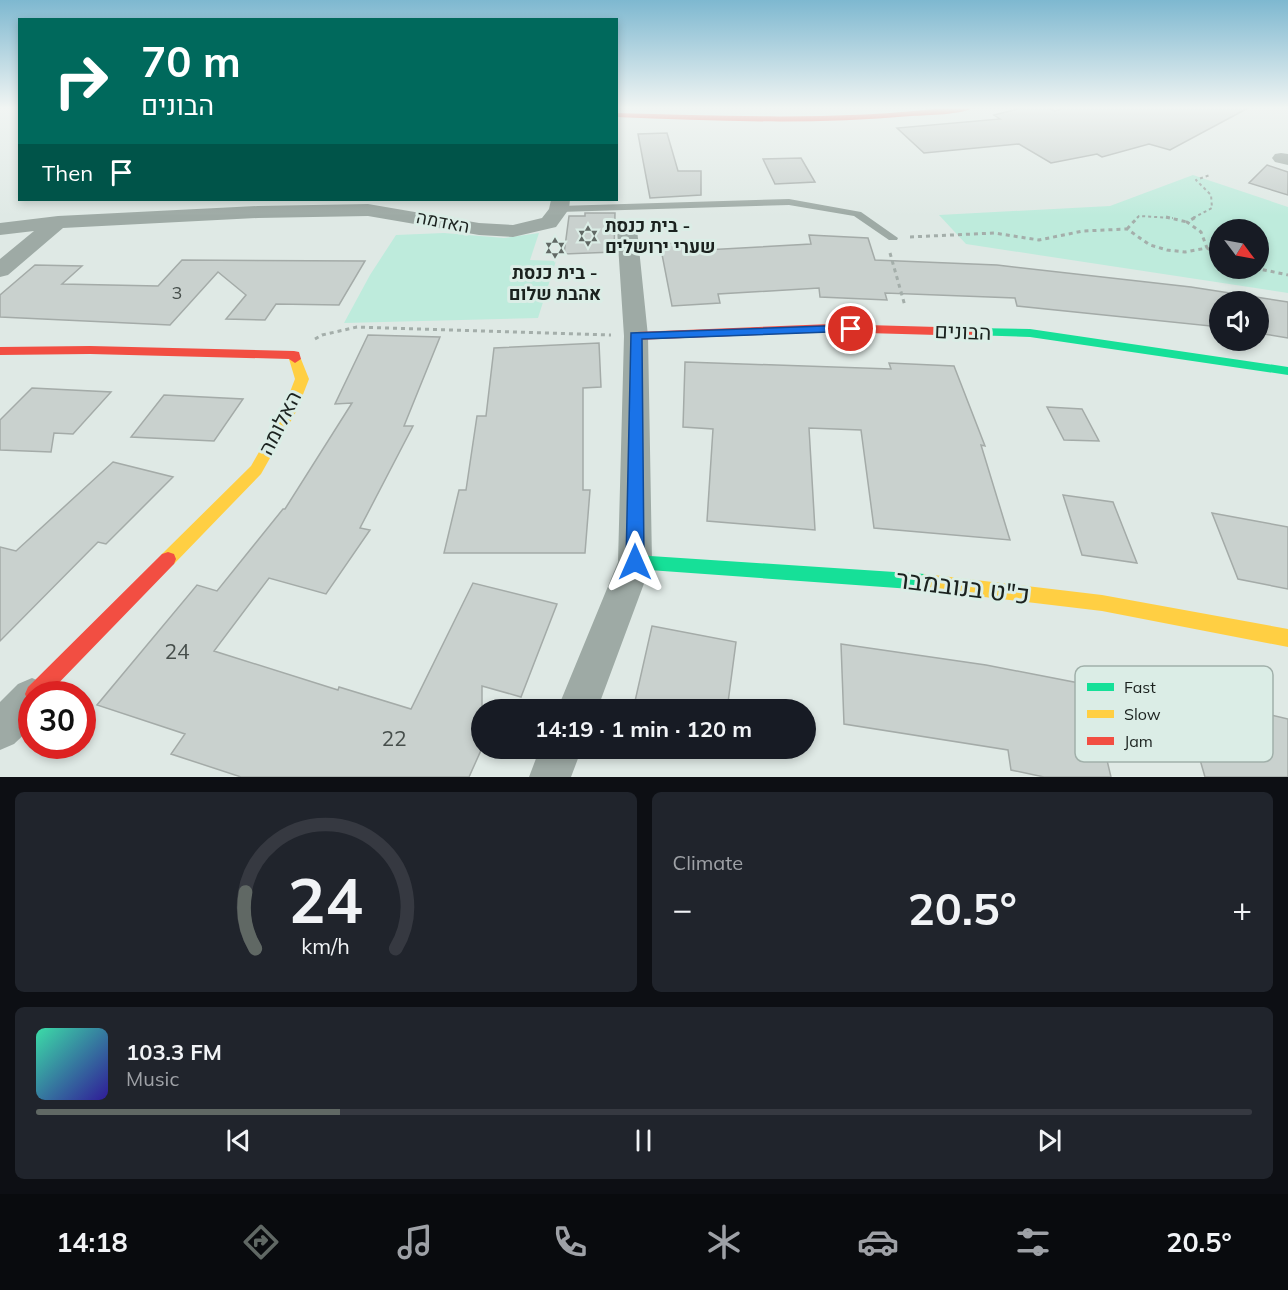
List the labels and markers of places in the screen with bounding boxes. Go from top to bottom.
place label: בית כנסת - שערי ירושלים [605,214,716,258]
synagogue icon: בית כנסת - שערי ירושלים [576,224,600,248]
synagogue icon: בית כנסת - אהבת שלום [543,236,567,260]
place label: בית כנסת - אהבת שלום [509,261,601,305]
pin [825,303,876,354]

